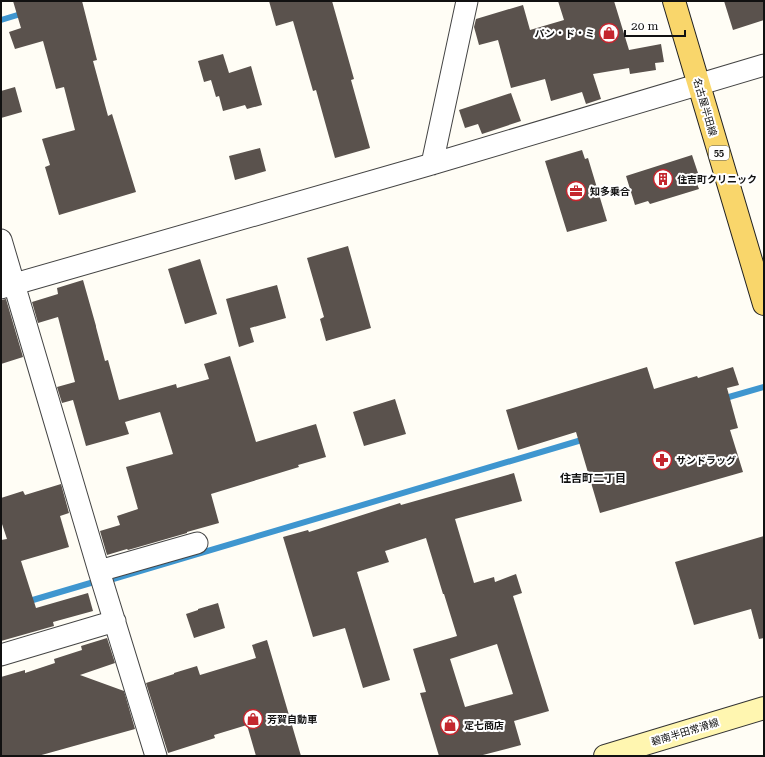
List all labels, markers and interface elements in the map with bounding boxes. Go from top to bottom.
scale bar [625,12,685,38]
text: 20 m [631,19,658,33]
shop icon: パン・ド・ミ [598,22,620,44]
place label: パン・ド・ミ [535,28,595,39]
street label: 名古屋半田線 [691,77,719,137]
road number: 55 [709,146,729,160]
building icon: 住吉町クリニック [652,168,674,190]
place label: 住吉町クリニック [677,174,757,185]
office icon: 知多乗合 [565,180,587,202]
place label: 知多乗合 [590,186,630,197]
pharmacy icon: サンドラッグ [651,449,673,471]
place label: サンドラッグ [676,455,736,466]
district label: 住吉町二丁目 [560,472,626,485]
shop icon: 芳賀自動車 [242,708,264,730]
place label: 芳賀自動車 [267,714,317,725]
shop icon: 定七商店 [439,714,461,736]
street label: 碧南半田常滑線 [650,717,720,747]
place label: 定七商店 [464,720,504,731]

